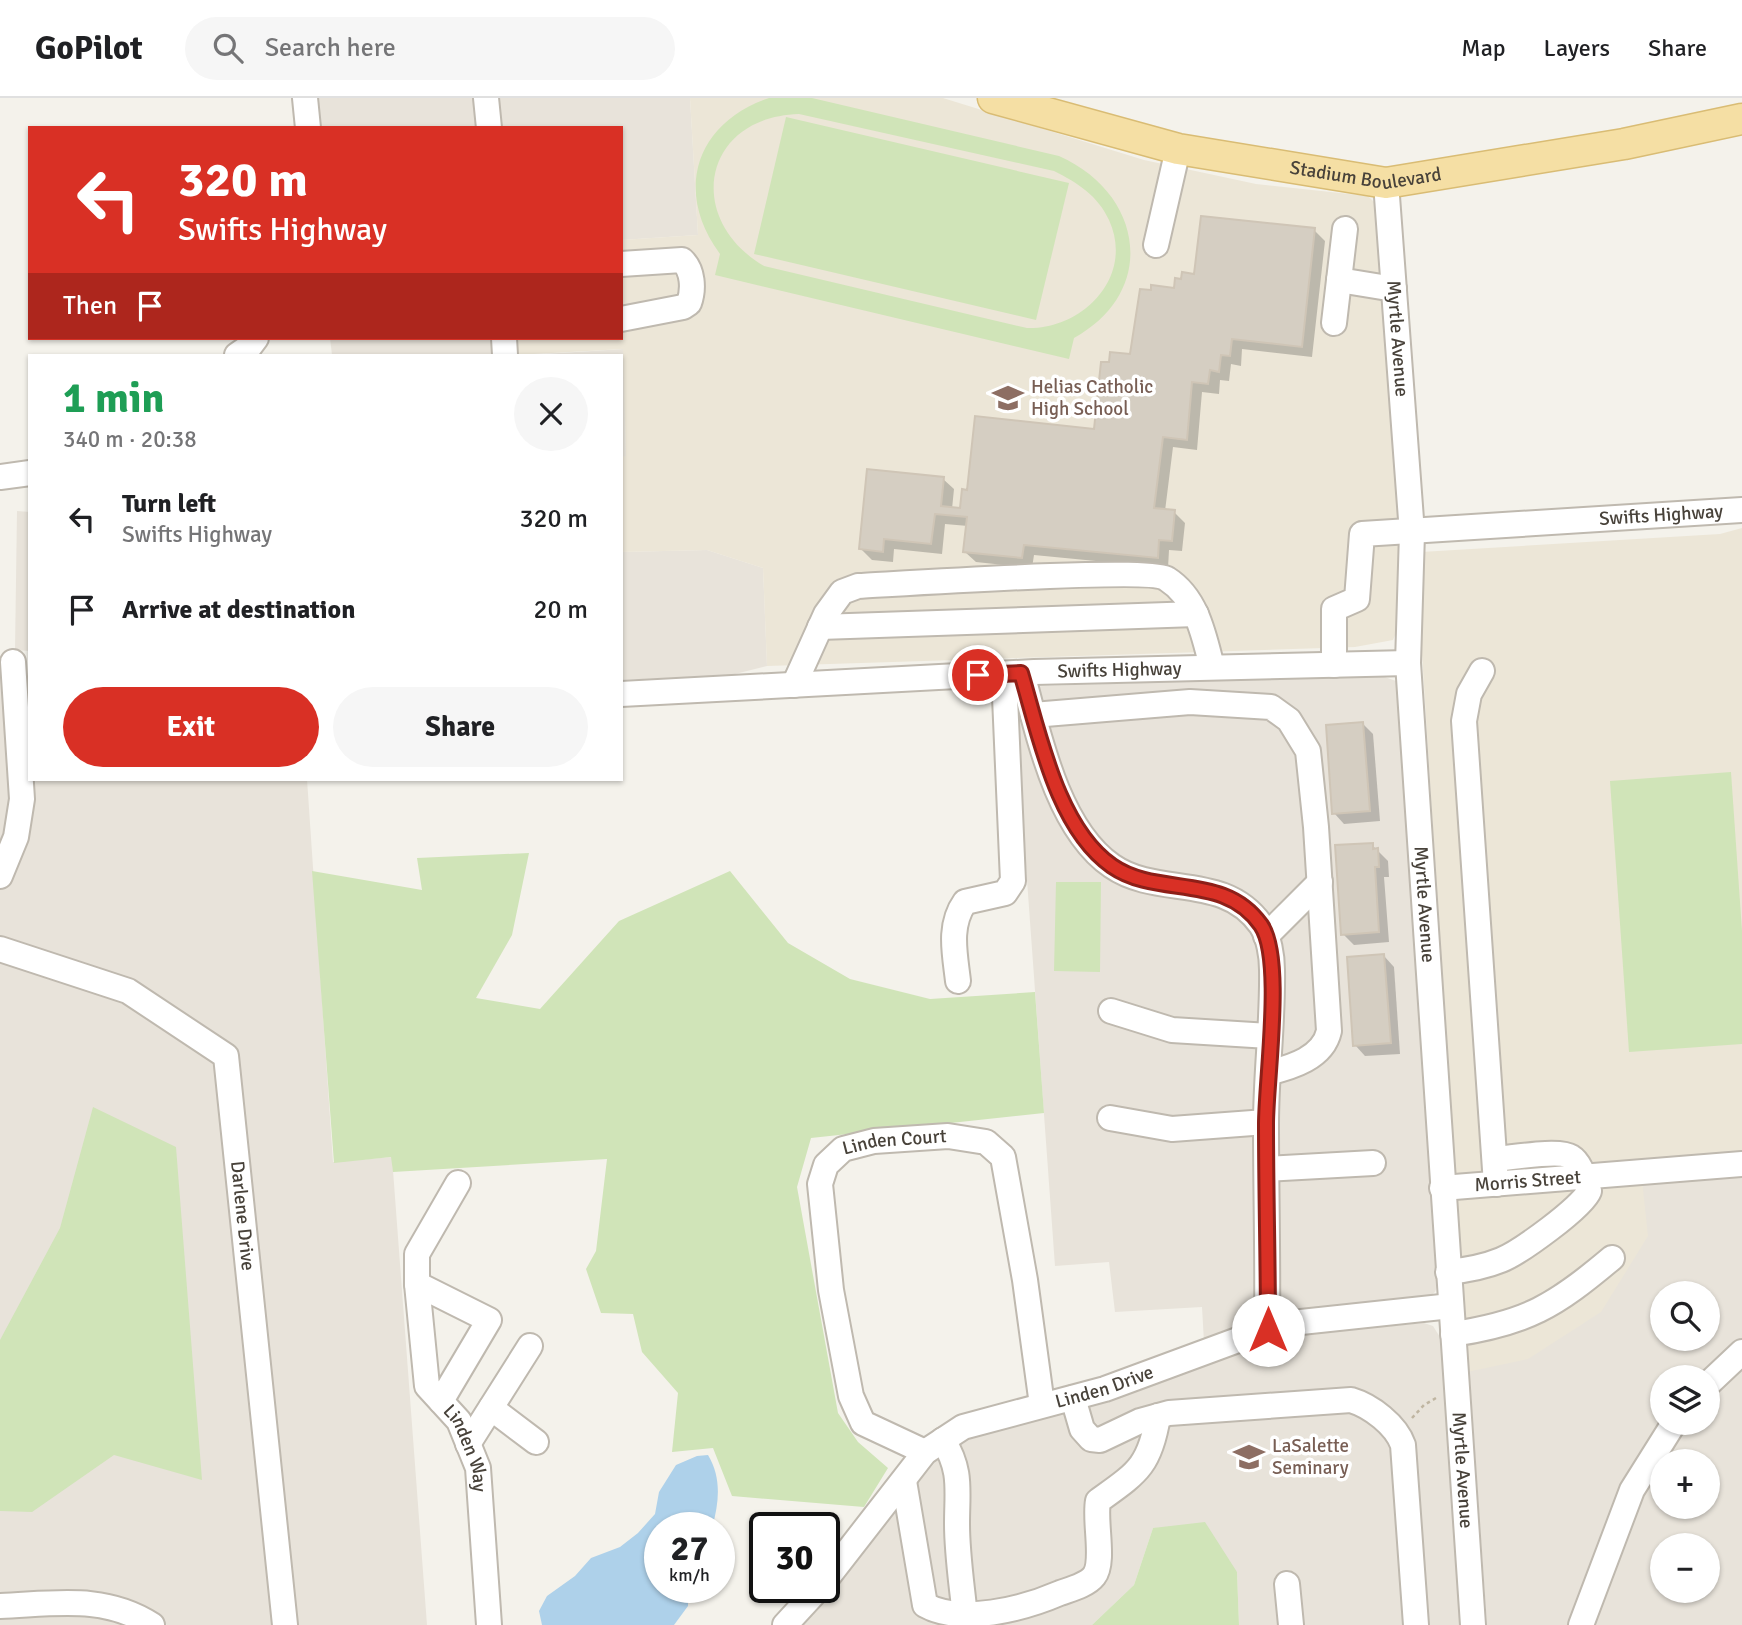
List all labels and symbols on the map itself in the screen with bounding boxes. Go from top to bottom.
street label: Stadium Boulevard [1288,155,1443,196]
street label: Myrtle Avenue [1381,279,1414,398]
place label: Helias Catholic High School [1031,375,1153,421]
school or university icon: Helias Catholic High School [991,381,1025,415]
street label: Swifts Highway [1598,499,1724,531]
pin [948,645,1008,705]
street label: Swifts Highway [1057,656,1182,683]
street label: Myrtle Avenue [1408,845,1440,964]
street label: Linden Court [840,1124,948,1161]
street label: Darlene Drive [225,1160,260,1272]
street label: Morris Street [1474,1165,1582,1197]
position arrow [1231,1293,1305,1367]
street label: Linden Drive [1053,1360,1157,1414]
street label: Linden Way [438,1399,492,1493]
street label: Myrtle Avenue [1447,1411,1478,1529]
place label: LaSalette Seminary [1272,1434,1349,1480]
school or university icon: LaSalette Seminary [1232,1440,1266,1474]
speed limit sign: 30 [749,1512,840,1603]

